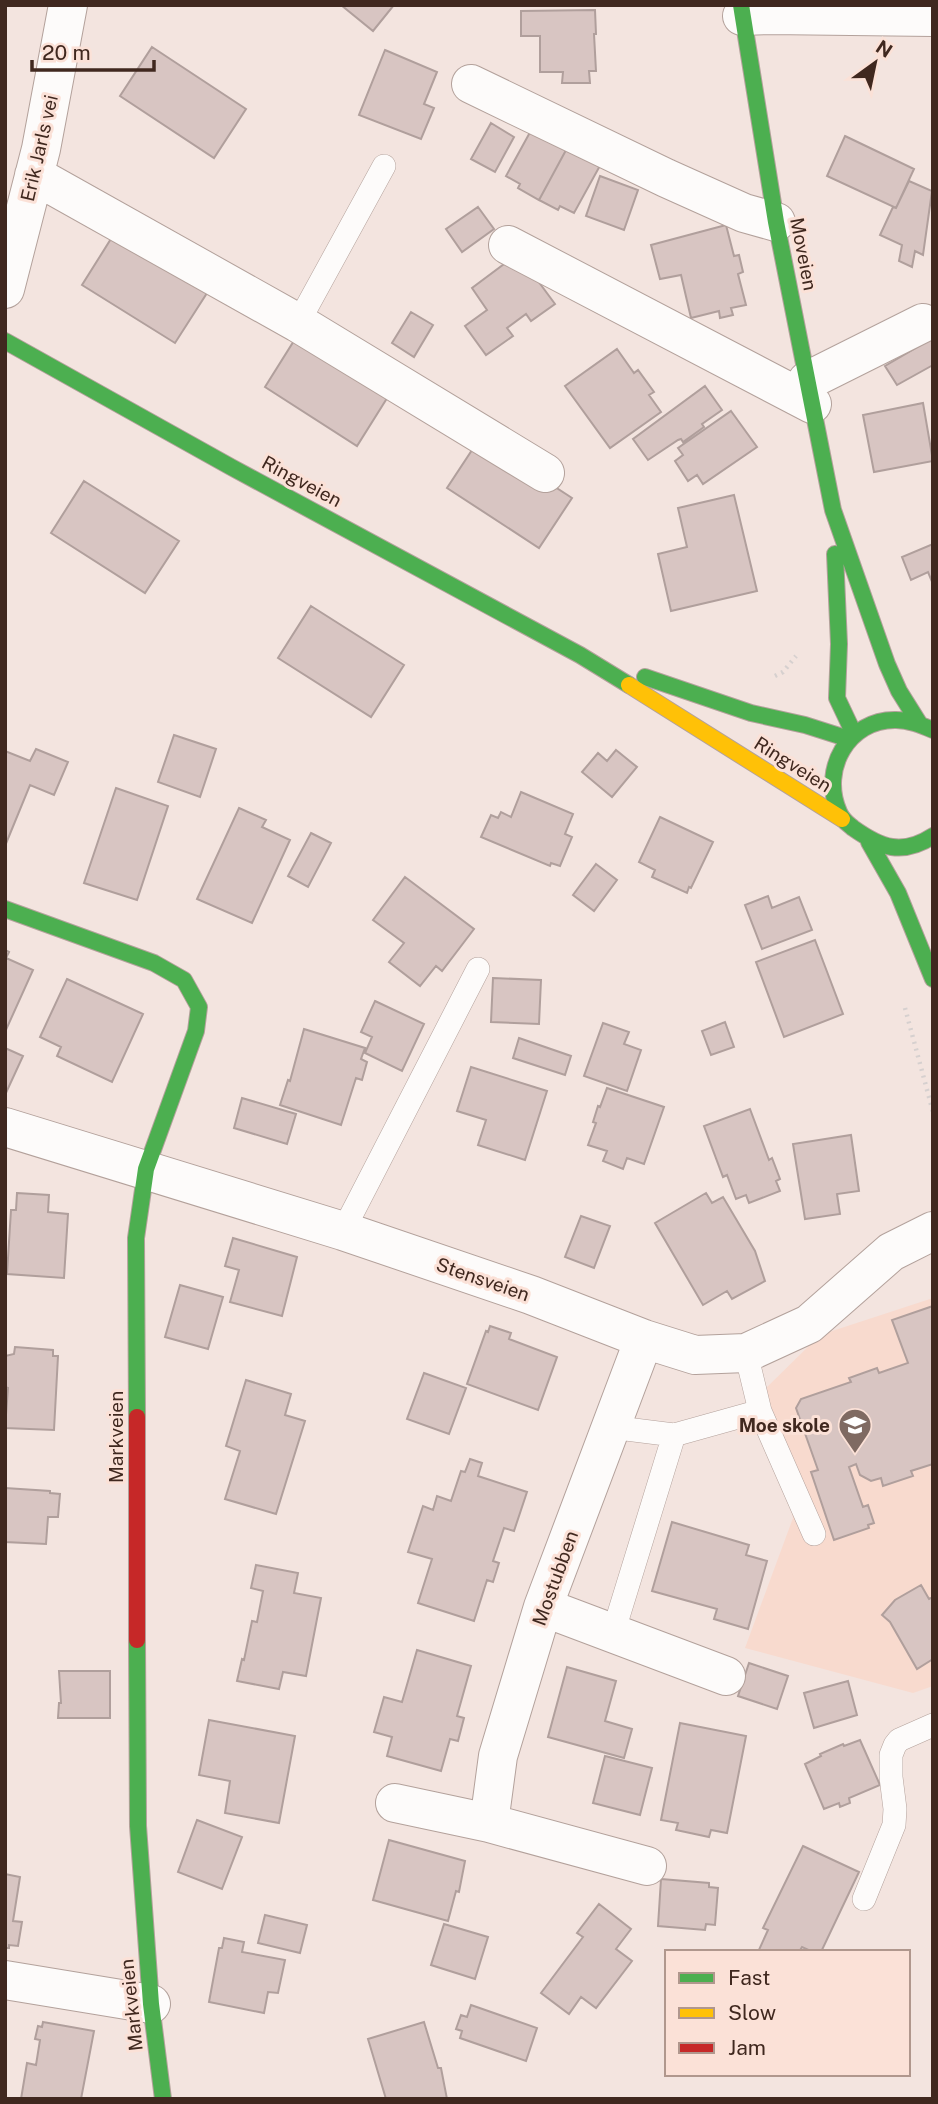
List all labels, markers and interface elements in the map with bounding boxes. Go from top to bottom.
scale bar [32,28,154,72]
north arrow [840,28,910,98]
text: N [872,35,896,62]
text: 20 m [42,40,91,65]
street label: Erik Jarls vei [16,93,62,203]
street label: Moveien [786,216,822,292]
street label: Ringveien [258,451,346,511]
street label: Ringveien [750,732,836,796]
street label: Stensveien [433,1253,533,1305]
street label: Markveien [105,1391,127,1483]
school or university icon: Moe skole [836,1406,874,1455]
place label: Moe skole [739,1414,830,1436]
street label: Mostubben [528,1527,582,1629]
legend [665,1950,910,2076]
street label: Markveien [115,1958,147,2052]
text: Fast [728,1965,770,1990]
text: Slow [728,2000,776,2025]
text: Jam [728,2035,766,2060]

